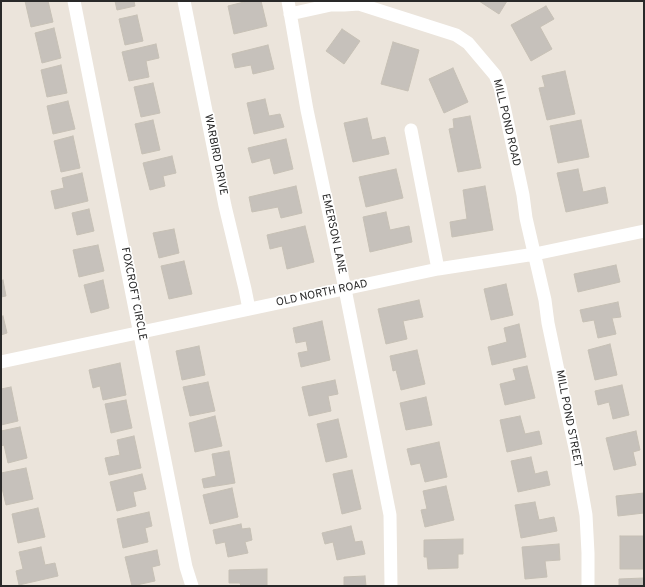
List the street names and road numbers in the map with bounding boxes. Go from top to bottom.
street label: MILL POND ROAD [490,78,522,168]
street label: WARBIRD DRIVE [201,113,229,197]
street label: EMERSON LANE [318,193,348,275]
street label: FOXCROFT CIRCLE [117,246,149,342]
street label: OLD NORTH ROAD [275,278,369,310]
street label: MILL POND STREET [552,369,584,469]

